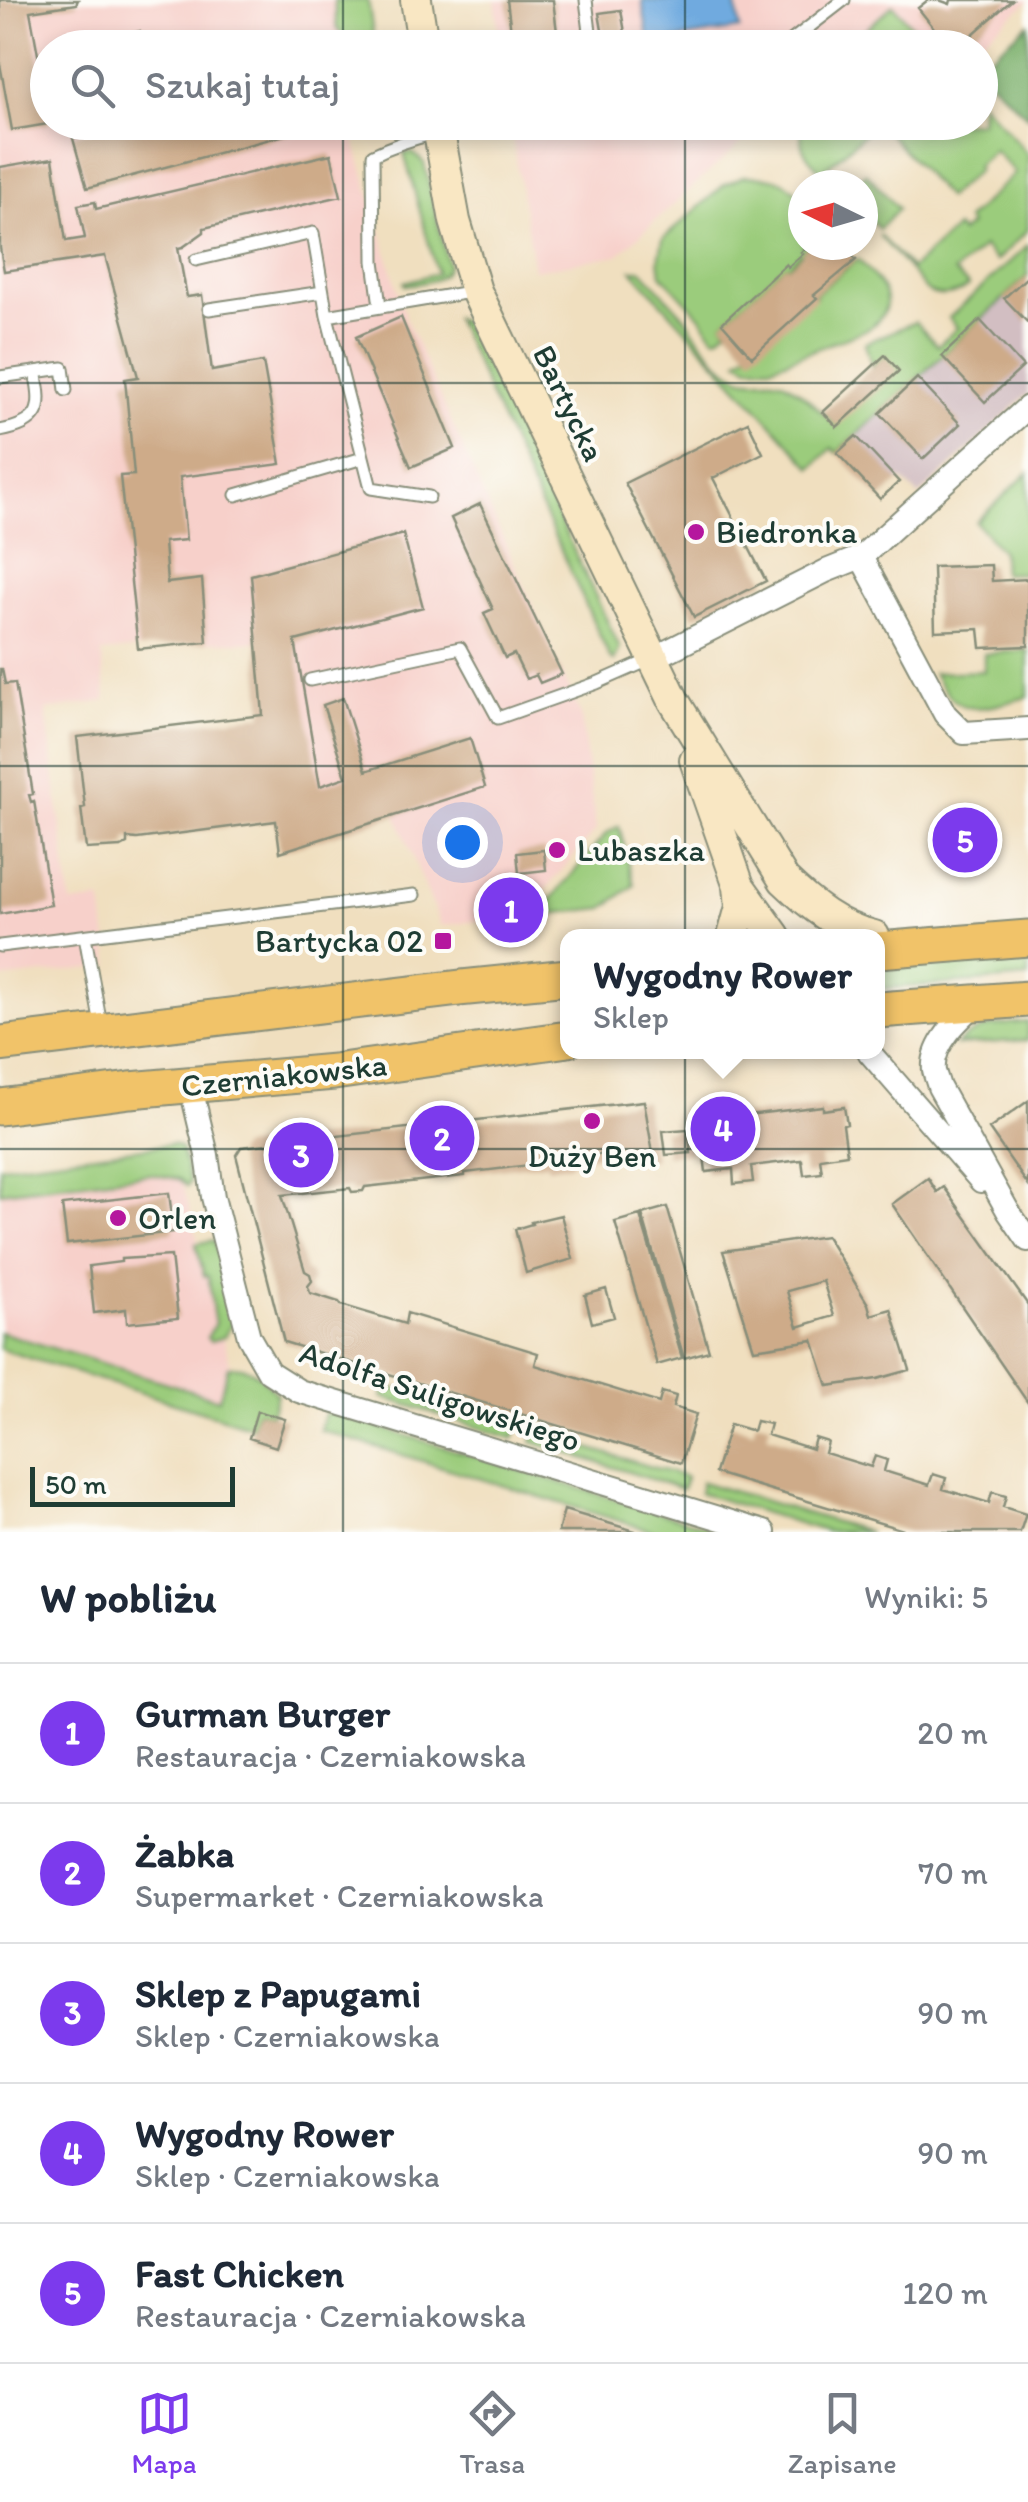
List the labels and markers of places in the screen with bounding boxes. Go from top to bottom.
place label: Biedronka [716,513,858,551]
marker: Biedronka [685,521,707,543]
pin: 5 [932,802,998,878]
place label: Lubaszka [577,831,706,869]
marker: Lubaszka [546,839,568,861]
pin: 1 [478,872,544,948]
place label: Bartycka 02 [255,922,423,960]
marker: Bartycka 02 [432,930,454,952]
pin: 4 [690,1092,756,1166]
pin: 2 [410,1100,474,1176]
marker: Duży Ben [581,1110,603,1132]
pin: 3 [268,1118,334,1192]
place label: Duży Ben [528,1137,656,1175]
place label: Orlen [138,1199,216,1237]
marker: Orlen [107,1207,129,1229]

